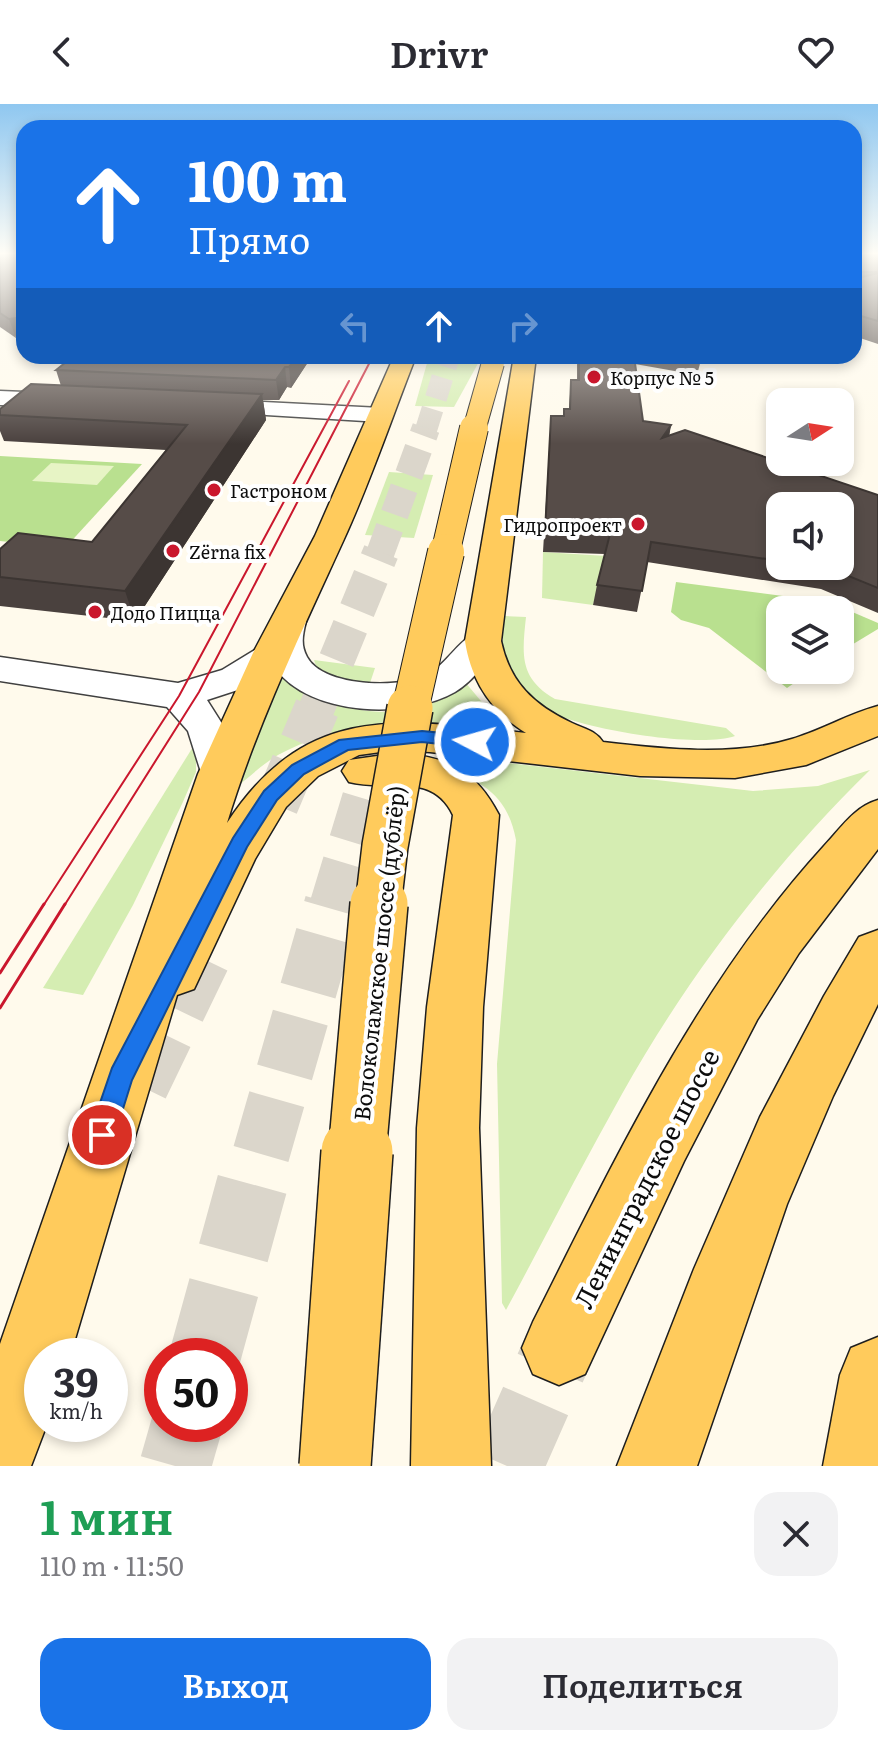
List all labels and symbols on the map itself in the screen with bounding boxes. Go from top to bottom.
place label: Корпус № 5 [610,364,714,391]
marker: Корпус № 5 [585,368,603,386]
north arrow [766,388,854,476]
place label: Гастроном [230,477,327,504]
marker: Гастроном [205,481,223,499]
place label: Гидропроект [503,511,622,538]
marker: Гидропроект [629,515,647,533]
place label: Zёrna fix [189,538,266,565]
marker: Zёrna fix [164,542,182,560]
place label: Додо Пицца [111,599,221,626]
marker: Додо Пицца [86,603,104,621]
position arrow [433,700,517,784]
street label: Волоколамское шоссе (дублёр) [344,784,412,1122]
street label: Ленинградское шоссе [563,1041,727,1315]
pin [68,1101,136,1169]
speed limit sign: 50 [144,1338,248,1442]

